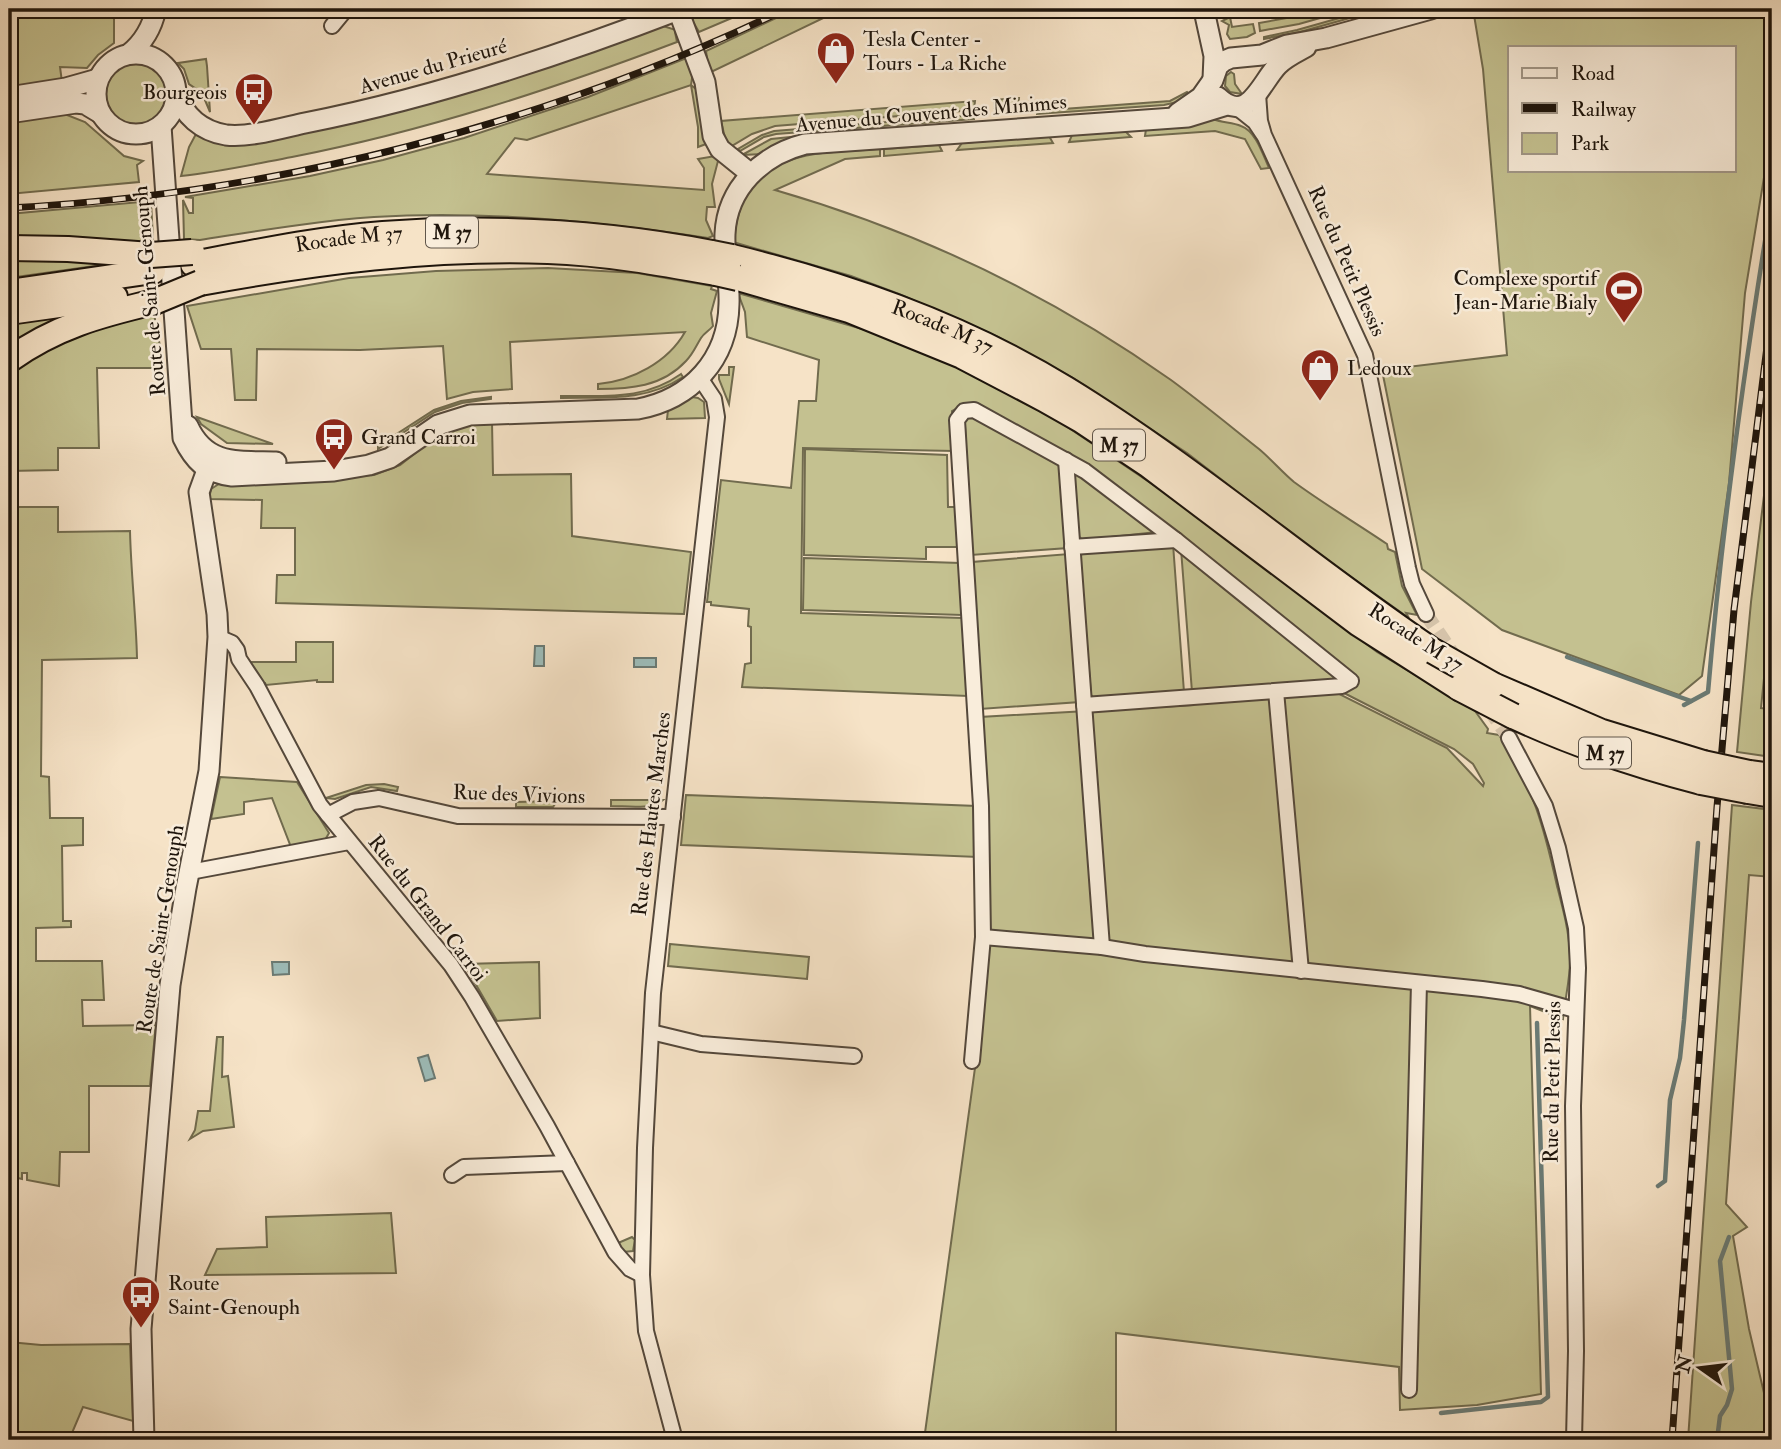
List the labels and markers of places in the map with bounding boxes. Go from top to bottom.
place label: Tesla Center - Tours - La Riche [863,26,1007,77]
shop icon: Tesla Center - Tours - La Riche [815,30,857,85]
bus stop icon: Bourgeois [233,71,275,126]
place label: Bourgeois [143,79,227,106]
place label: Complexe sportif Jean-Marie Bialy [1453,265,1600,316]
sports icon: Complexe sportif Jean-Marie Bialy [1603,269,1645,324]
shop icon: Ledoux [1299,347,1341,402]
place label: Ledoux [1347,355,1412,382]
bus stop icon: Grand Carroi [313,416,355,471]
place label: Grand Carroi [361,424,476,451]
place label: Route Saint-Genouph [168,1270,300,1321]
bus stop icon: Route Saint-Genouph [120,1274,162,1329]

